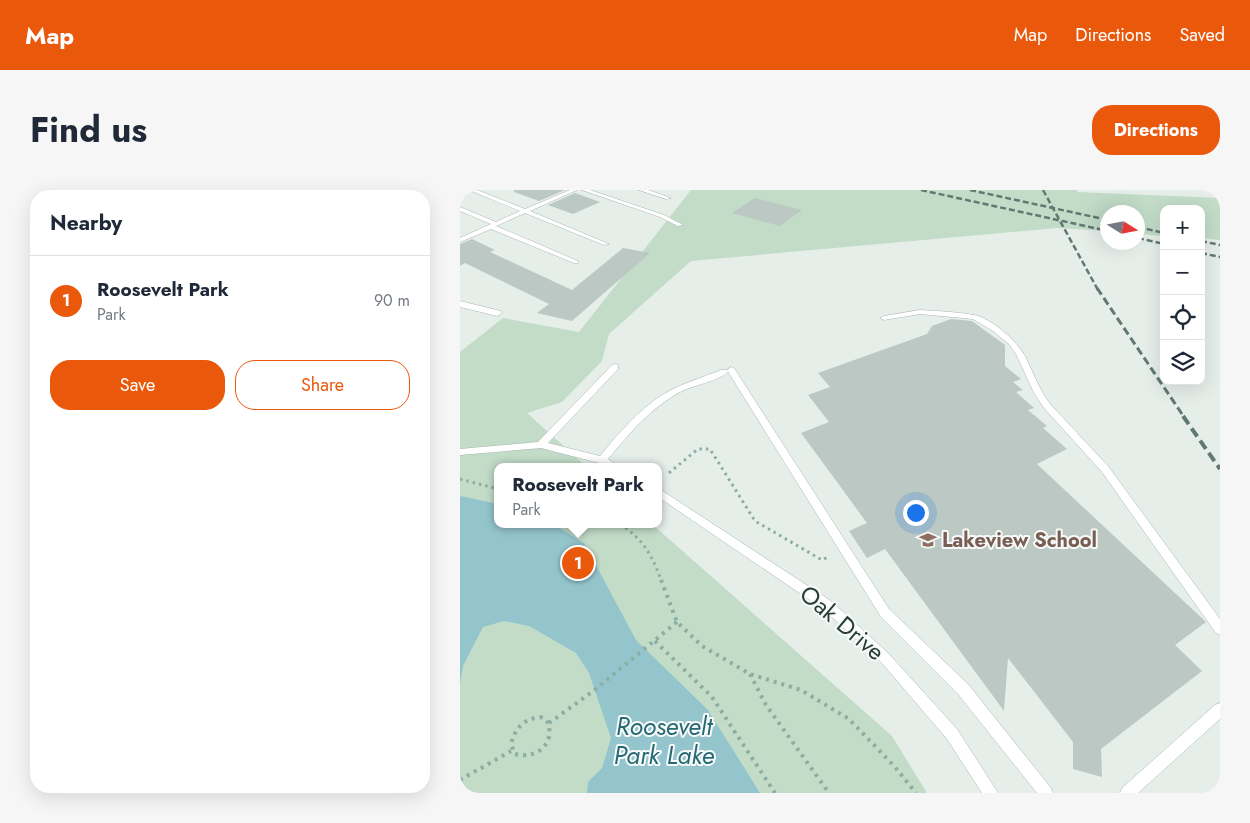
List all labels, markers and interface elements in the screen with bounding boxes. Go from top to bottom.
text: Map [25,18,74,53]
text: Map [1014,22,1047,48]
text: Directions [1075,22,1151,48]
text: Saved [1179,22,1225,48]
text: Find us [30,105,147,155]
button: Directions [1092,105,1220,155]
north arrow [1100,205,1145,250]
map controls [1160,205,1205,385]
button: + [1160,205,1205,250]
text: Nearby [50,208,122,238]
button: − [1160,250,1205,295]
text: Roosevelt Park [97,276,229,303]
text: 1 [62,289,70,312]
text: 90 m [374,289,410,312]
button: locate [1160,295,1205,340]
text: Park [97,303,126,326]
button: layers [1160,340,1205,385]
button: Save [50,360,225,410]
button: Share [235,360,410,410]
popup [494,463,662,528]
text: Roosevelt Park [512,471,644,498]
text: Park [512,498,541,521]
your location [903,500,929,526]
place label: Lakeview School [942,526,1097,555]
school or university icon: Lakeview School [918,530,938,550]
pin: 1 [562,544,594,582]
street label: Oak Drive [792,577,892,669]
water label: Roosevelt Park Lake [614,708,715,773]

